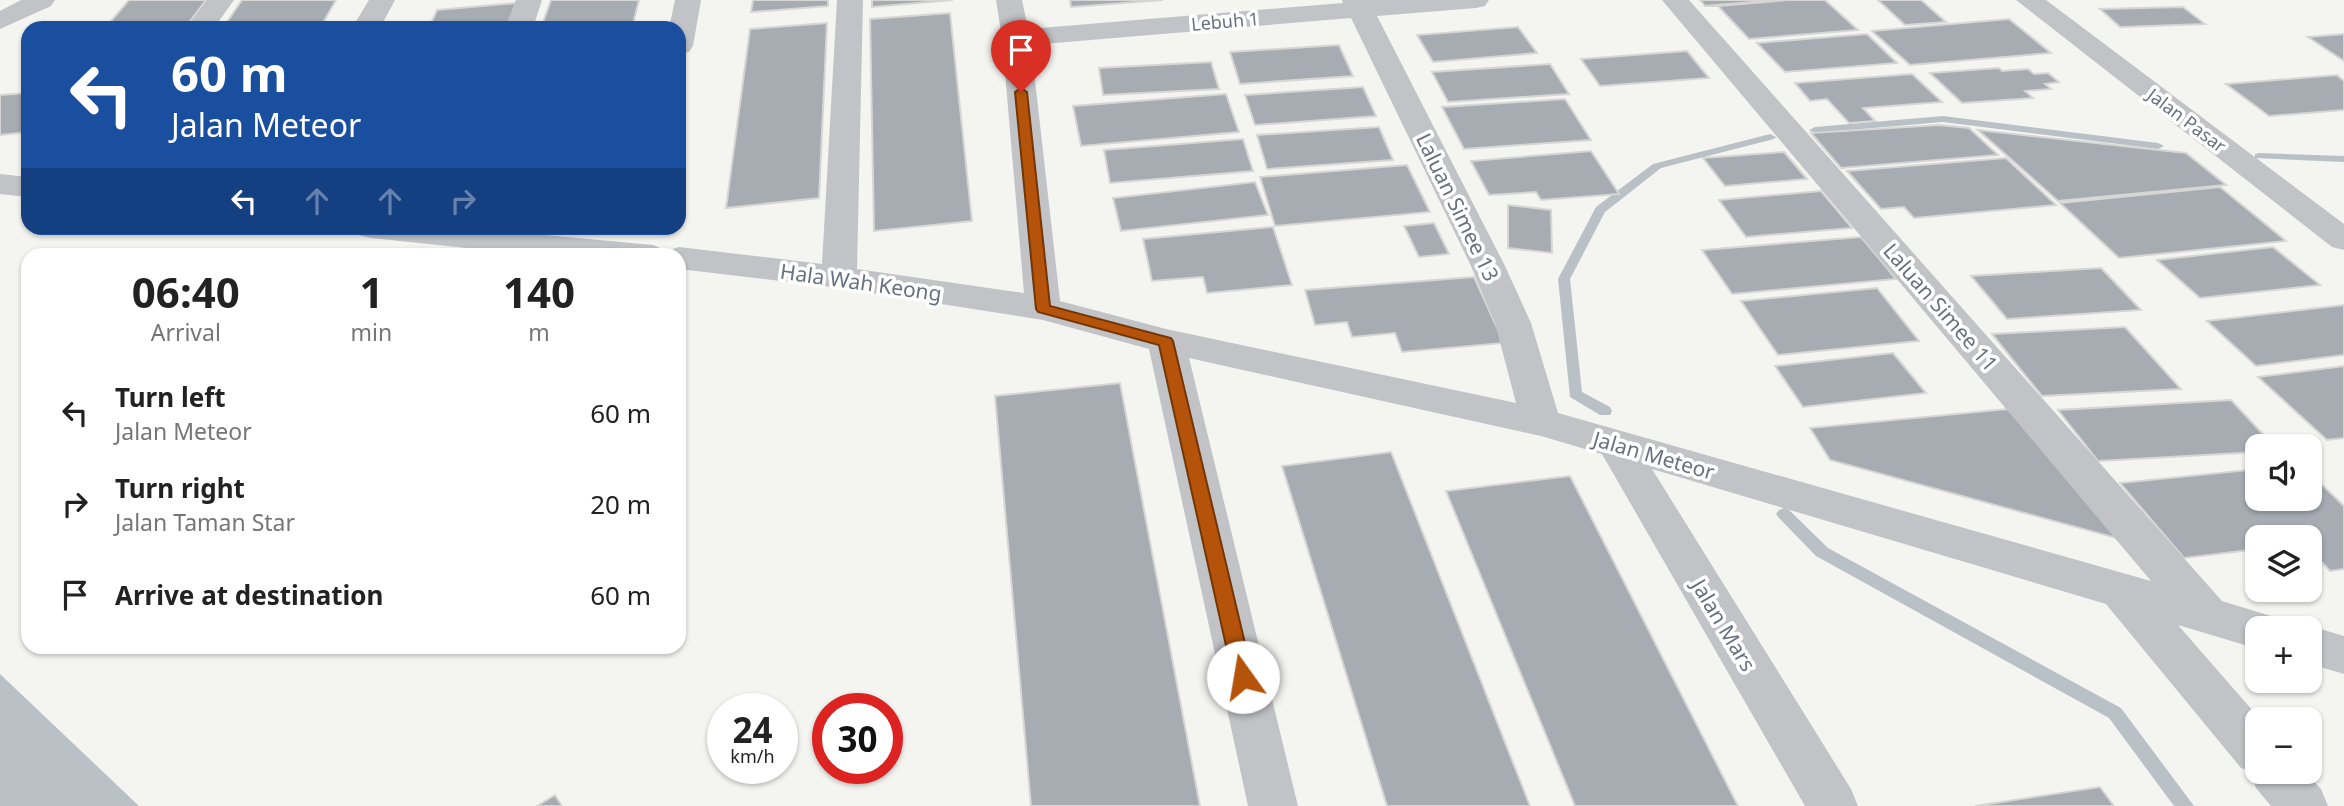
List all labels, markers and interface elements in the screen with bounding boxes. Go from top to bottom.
street label: Lebuh 1 [1190,6,1260,36]
pin [991,20,1051,92]
icon: arrive [1002,31,1040,69]
text: 60 m [171,40,288,106]
icon: left [56,49,147,140]
street label: Jalan Pasar [2141,81,2232,158]
text: Jalan Meteor [171,103,361,146]
street label: Laluan Simee 13 [1410,128,1506,286]
icon: left [225,182,263,220]
icon: ahead [298,182,336,220]
icon: ahead [371,182,409,220]
icon: right [444,182,482,220]
street label: Laluan Simee 11 [1878,237,2004,377]
street label: Hala Wah Keong [778,257,944,307]
text: 06:40 [132,263,240,320]
text: 1 [359,263,383,320]
text: 140 [503,263,575,320]
text: Arrival [151,316,221,348]
text: min [351,316,392,348]
text: m [528,316,550,348]
text: Turn left [115,379,226,415]
icon: left [56,394,94,432]
text: 60 m [590,395,651,431]
text: Jalan Meteor [115,415,252,447]
street label: Jalan Meteor [1588,424,1718,486]
map controls [2245,434,2322,784]
button: sound [2245,434,2322,511]
text: Turn right [115,470,245,506]
icon: right [56,485,94,523]
text: 20 m [590,486,651,522]
text: Jalan Taman Star [115,506,295,538]
button: layers [2245,525,2322,602]
street label: Jalan Mars [1685,572,1762,676]
icon: arrive [56,576,94,614]
text: Arrive at destination [115,577,384,613]
text: 60 m [590,577,651,613]
button: + [2245,616,2322,693]
position arrow [1206,640,1280,714]
speed limit sign: 30 [812,693,903,784]
text: 24 [732,706,773,753]
button: − [2245,707,2322,784]
text: km/h [730,744,775,768]

